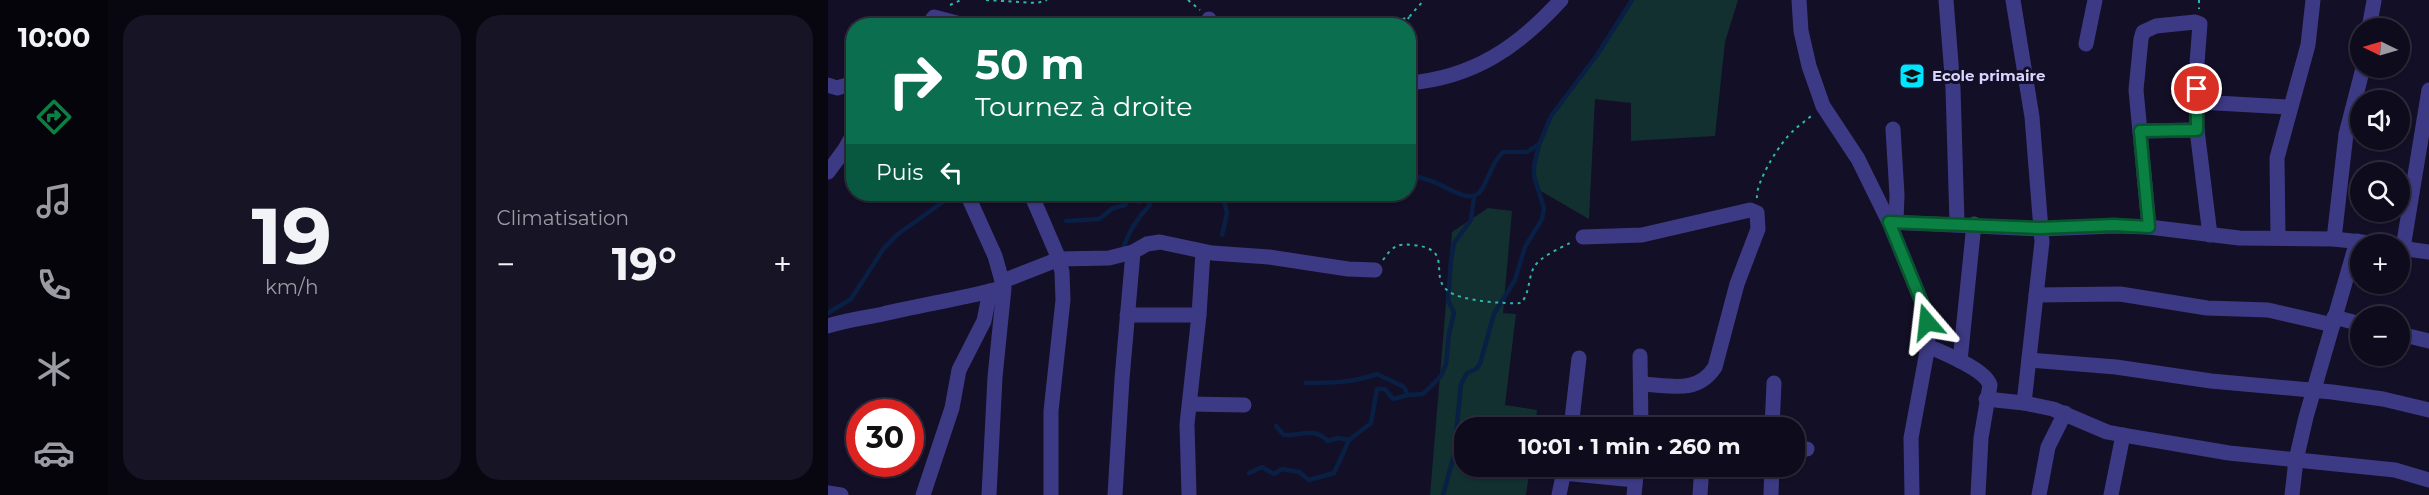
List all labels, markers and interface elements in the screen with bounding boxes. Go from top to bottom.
north arrow [2350,18,2410,78]
map controls [2350,18,2410,366]
text: 10:00 [18,21,90,54]
text: 50 m [975,38,1084,90]
icon: right [876,42,954,120]
school or university icon: Ecole primaire [1897,61,1927,91]
pin [2171,63,2222,114]
place label: Ecole primaire [1932,66,2045,85]
icon: arrive [2180,72,2213,105]
text: Tournez à droite [975,90,1193,123]
button: sound [2350,90,2410,150]
icon: directions [33,96,75,138]
icon: left [935,156,968,189]
text: Puis [876,159,923,186]
button: search [2350,162,2410,222]
icon: music [33,180,75,222]
text: 19 [252,188,332,284]
text: Climatisation [497,206,629,230]
button: + [2350,234,2410,294]
text: 19° [612,236,677,291]
text: − [497,244,515,284]
text: + [773,244,792,284]
icon: phone [33,264,75,306]
text: km/h [265,275,318,299]
position arrow [1895,290,1959,354]
button: − [2350,306,2410,366]
icon: climate [33,348,75,390]
speed limit sign: 30 [846,399,924,477]
icon: car [33,432,75,474]
text: 10:01 · 1 min · 260 m [1519,433,1740,460]

